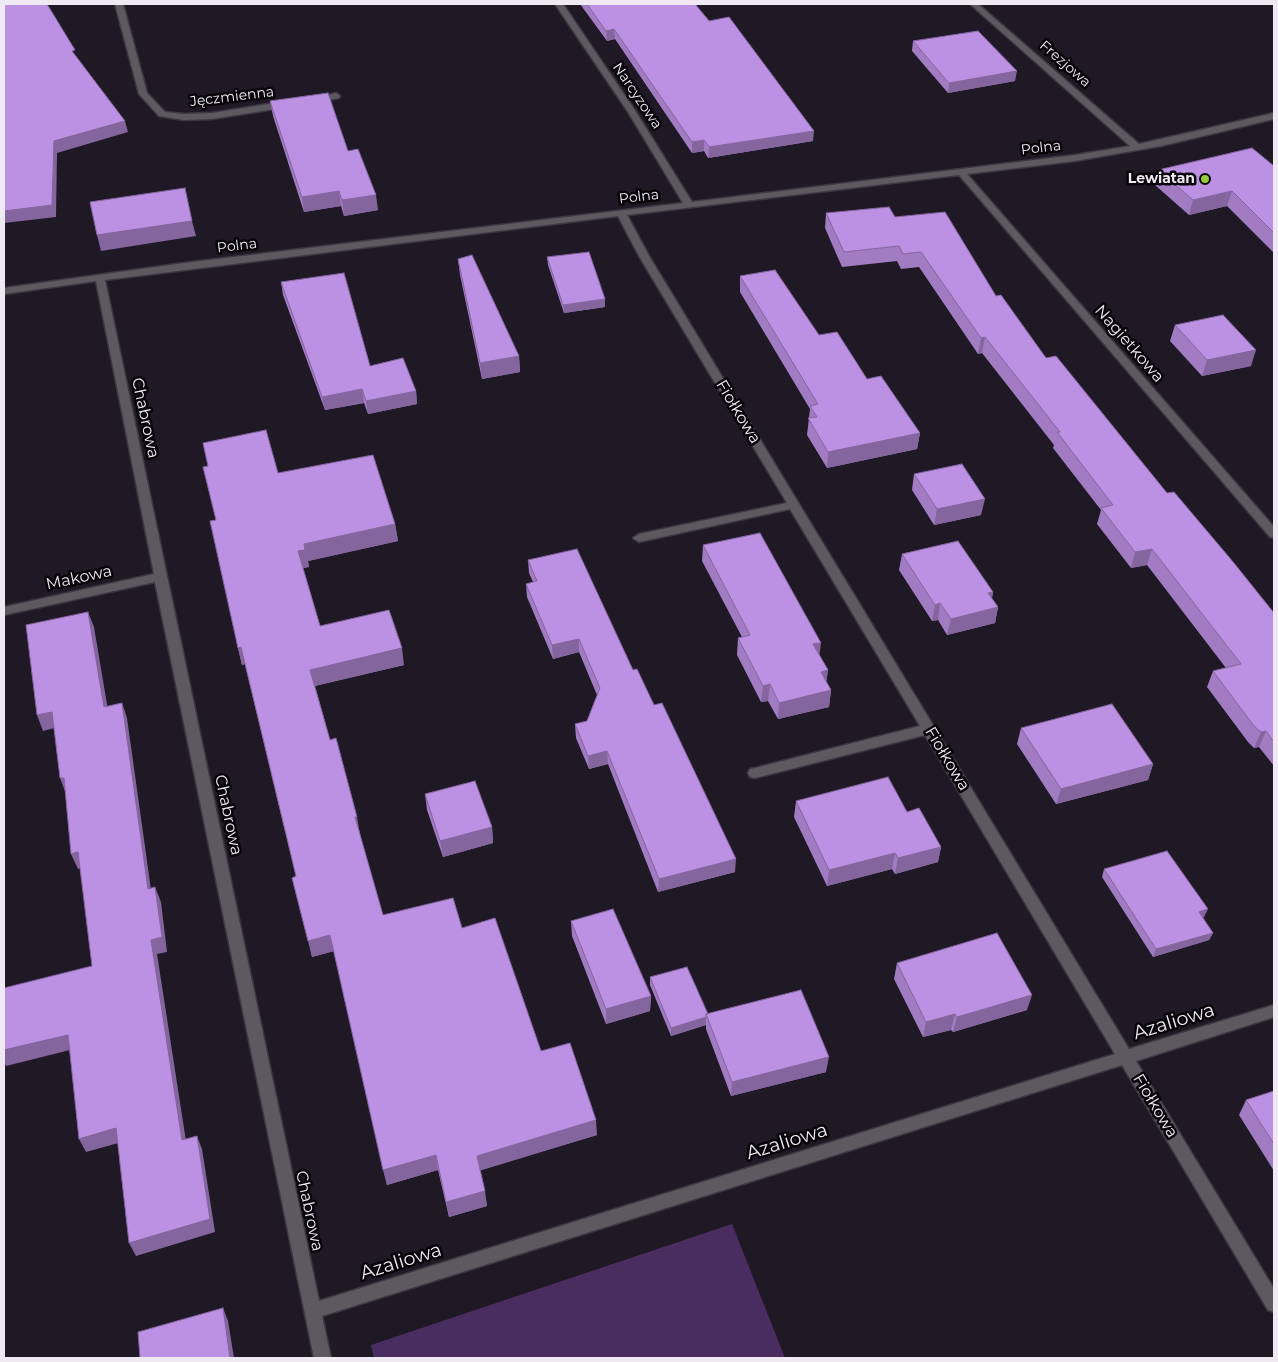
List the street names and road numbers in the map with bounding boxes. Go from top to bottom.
street label: Frezjowa [1036,37,1094,91]
street label: Narcyzowa [609,60,665,132]
street label: Jęczmienna [189,84,275,110]
street label: Polna [1020,137,1062,159]
street label: Polna [618,186,660,208]
street label: Polna [216,235,258,257]
street label: Nagietkowa [1090,301,1168,387]
street label: Chabrowa [127,376,163,460]
street label: Fiołkowa [711,377,765,447]
street label: Makowa [44,562,114,594]
street label: Fiołkowa [920,724,974,794]
street label: Chabrowa [210,773,246,857]
street label: Azaliowa [1131,999,1217,1045]
street label: Fiołkowa [1128,1071,1182,1141]
street label: Azaliowa [744,1119,830,1165]
street label: Chabrowa [291,1169,327,1253]
street label: Azaliowa [358,1239,444,1285]

